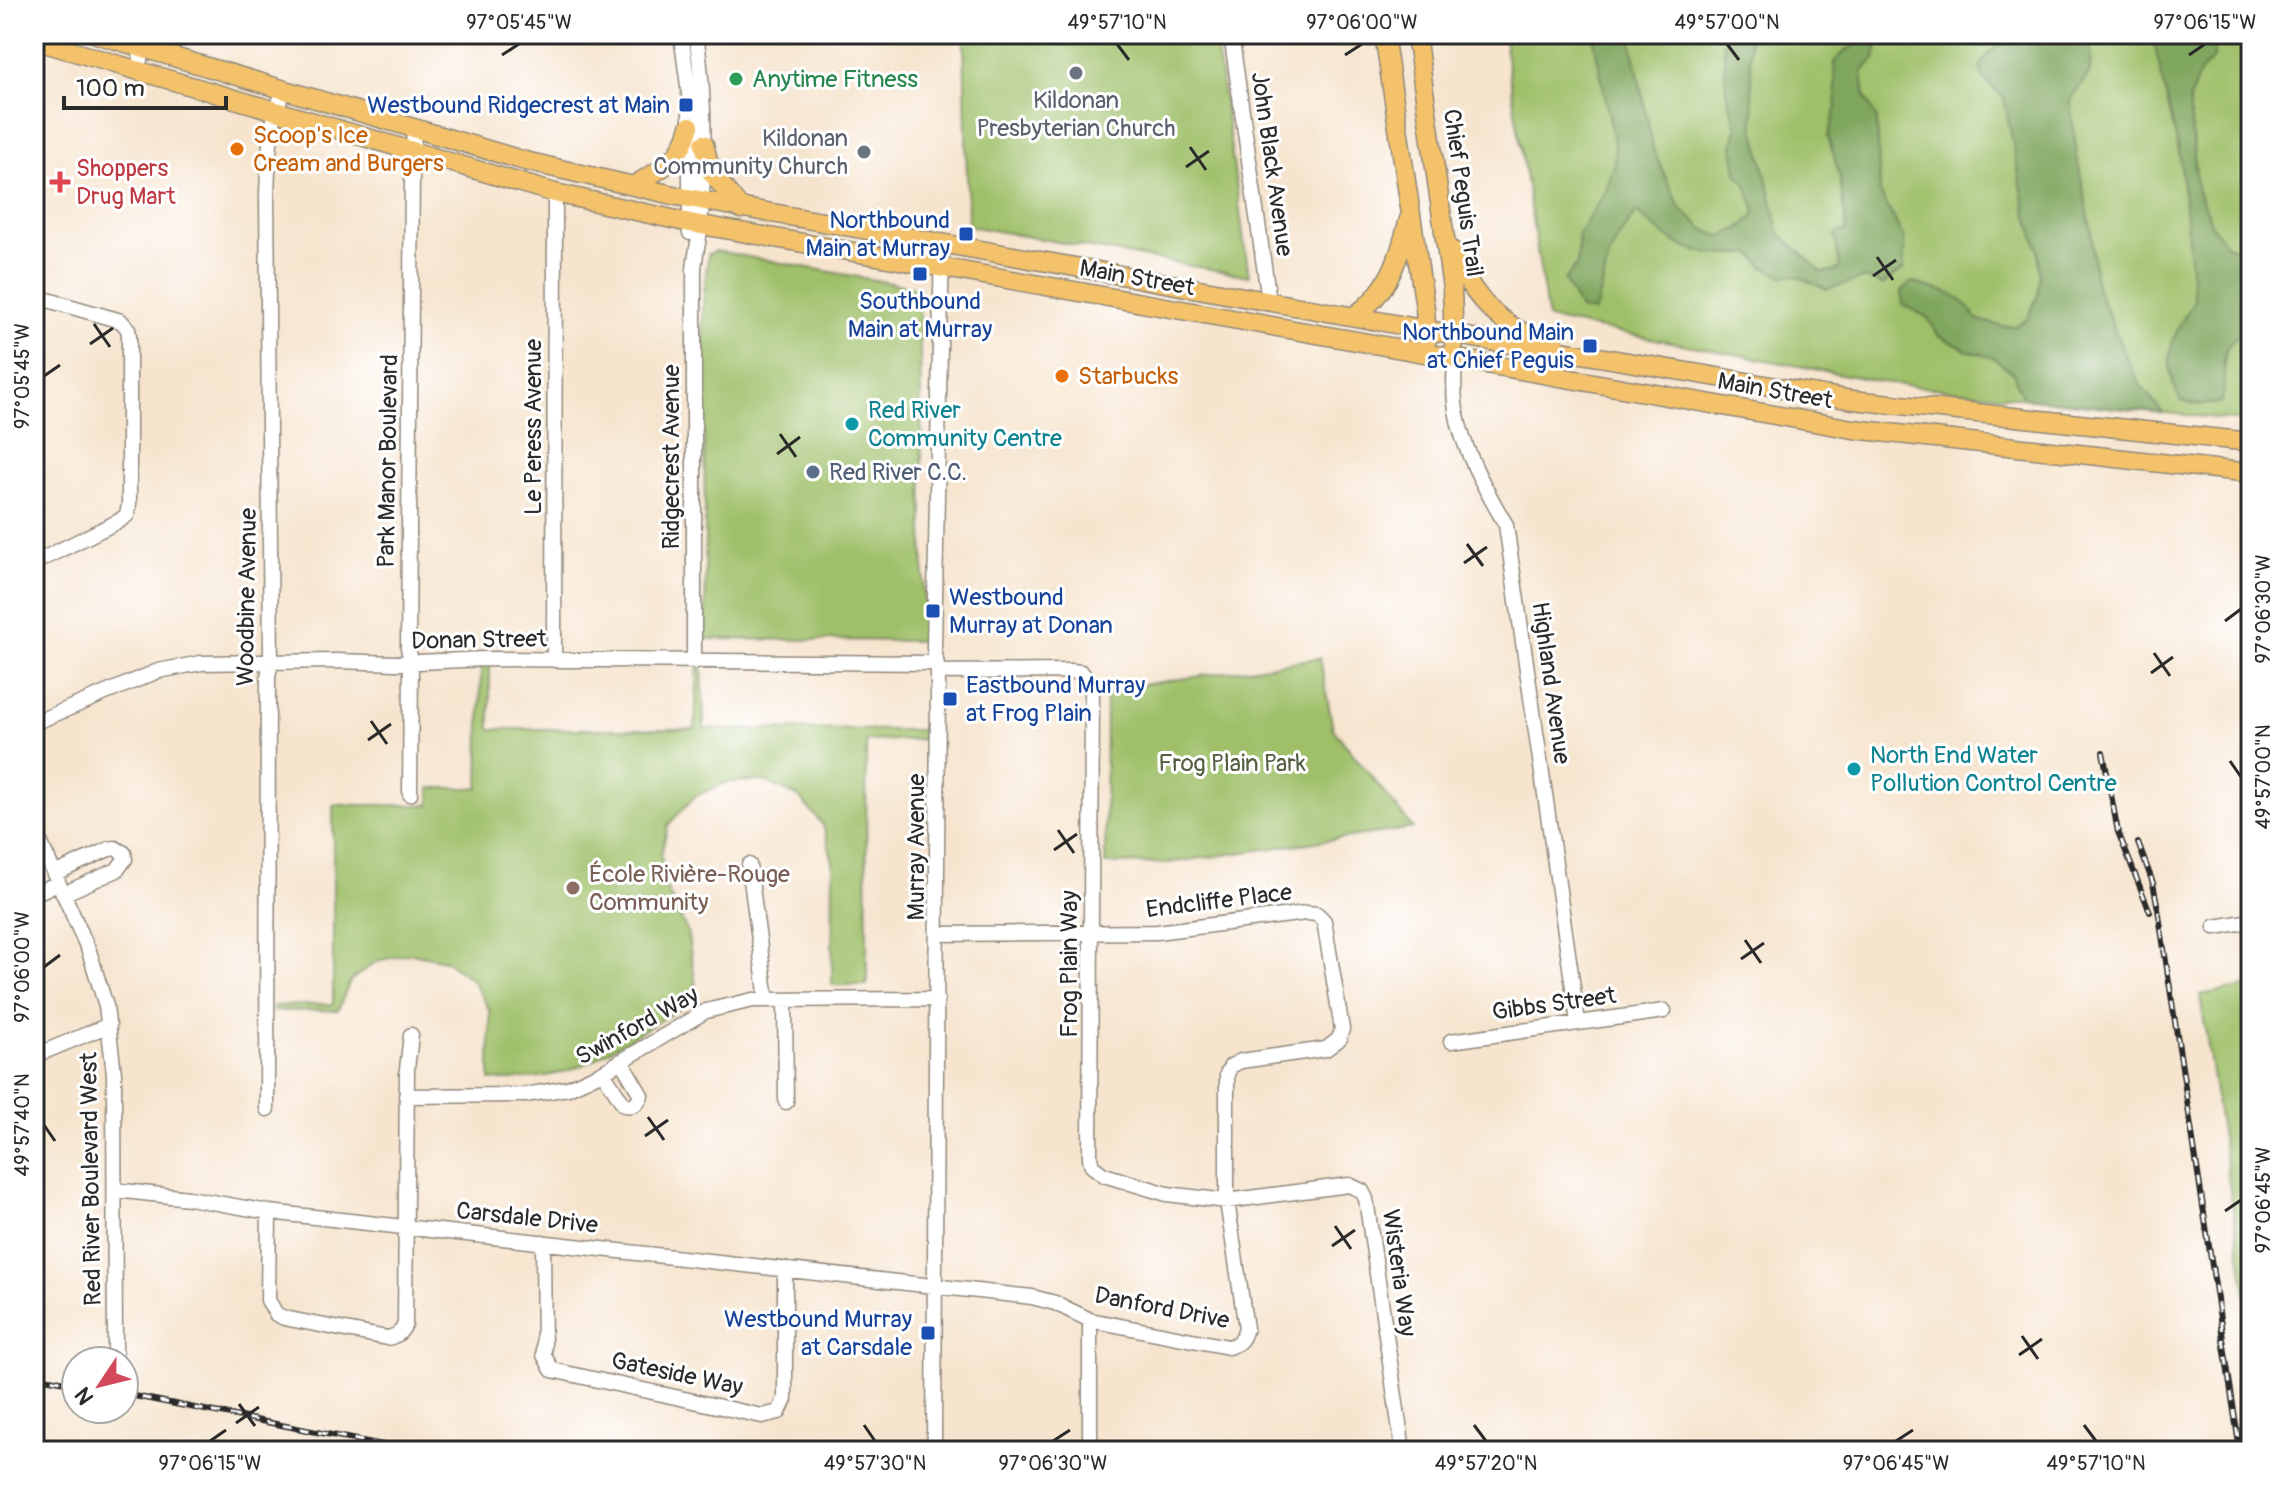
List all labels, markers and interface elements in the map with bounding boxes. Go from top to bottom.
text: 97°05'45"W [466,10,572,35]
text: 49°57'10"N [1067,10,1167,35]
text: 97°06'00"W [1306,10,1418,35]
text: 49°57'00"N [1675,10,1780,35]
text: 97°06'15"W [2154,10,2256,35]
scale bar [64,60,226,110]
marker: Kildonan Presbyterian Church [1067,64,1085,82]
place label: Anytime Fitness [752,65,918,94]
marker: Anytime Fitness [727,70,745,88]
street label: John Black Avenue [1245,70,1299,258]
text: 100 m [76,74,145,103]
place label: Kildonan Presbyterian Church [976,86,1176,143]
place label: Westbound Ridgecrest at Main [367,91,670,120]
marker: Westbound Ridgecrest at Main [677,96,695,114]
street label: Chief Peguis Trail [1437,107,1489,279]
place label: Scoop's Ice Cream and Burgers [253,121,444,178]
place label: Kildonan Community Church [653,124,848,181]
marker: Scoop's Ice Cream and Burgers [228,140,246,158]
marker: Kildonan Community Church [855,143,873,161]
place label: Shoppers Drug Mart [76,154,176,211]
marker: Shoppers Drug Mart [51,173,69,191]
place label: Northbound Main at Murray [806,206,950,263]
marker: Northbound Main at Murray [957,225,975,243]
street label: Main Street [1077,254,1197,302]
marker: Southbound Main at Murray [911,265,929,283]
place label: Southbound Main at Murray [848,287,992,344]
place label: Northbound Main at Chief Peguis [1402,318,1574,375]
text: 97°05'45"W [10,323,35,429]
marker: Northbound Main at Chief Peguis [1581,337,1599,355]
street label: Le Peress Avenue [519,339,548,515]
street label: Park Manor Boulevard [372,354,404,568]
place label: Starbucks [1078,362,1178,391]
street label: Ridgecrest Avenue [657,364,686,550]
marker: Starbucks [1053,367,1071,385]
street label: Main Street [1715,367,1835,415]
place label: Red River Community Centre [868,396,1062,453]
marker: Red River Community Centre [843,415,861,433]
place label: Red River C.C. [829,458,967,487]
marker: Red River C.C. [804,463,822,481]
street label: Woodbine Avenue [231,507,263,686]
text: 97°06'30"W [2251,555,2276,663]
place label: Westbound Murray at Donan [949,583,1113,640]
street label: Highland Avenue [1525,600,1577,766]
marker: Westbound Murray at Donan [924,602,942,620]
street label: Donan Street [411,624,547,656]
place label: Eastbound Murray at Frog Plain [966,671,1145,728]
marker: Eastbound Murray at Frog Plain [941,690,959,708]
text: 49°57'00"N [2251,725,2276,830]
place label: North End Water Pollution Control Centre [1870,741,2117,798]
park label: Frog Plain Park [1158,749,1306,778]
marker: North End Water Pollution Control Centre [1845,760,1863,778]
street label: Murray Avenue [902,773,931,920]
place label: École Rivière-Rouge Community [589,860,790,917]
street label: Endcliffe Place [1144,878,1294,924]
marker: École Rivière-Rouge Community [564,879,582,897]
street label: Frog Plain Way [1055,890,1084,1038]
text: 97°06'00"W [10,911,35,1023]
street label: Swinford Way [571,980,703,1072]
street label: Gibbs Street [1490,981,1618,1027]
street label: Red River Boulevard West [74,1052,108,1306]
text: 49°57'40"N [10,1074,35,1176]
text: 97°06'45"W [2251,1147,2276,1253]
street label: Carsdale Drive [455,1196,599,1240]
street label: Wisteria Way [1376,1208,1422,1338]
street label: Danford Drive [1092,1281,1232,1335]
place label: Westbound Murray at Carsdale [724,1305,912,1362]
marker: Westbound Murray at Carsdale [919,1324,937,1342]
north arrow [60,1345,140,1425]
street label: Gateside Way [609,1346,745,1402]
text: N [69,1382,100,1410]
text: 97°06'15"W [159,1451,261,1476]
text: 49°57'30"N [824,1451,926,1476]
text: 97°06'30"W [999,1451,1107,1476]
text: 49°57'20"N [1435,1451,1537,1476]
text: 97°06'45"W [1843,1451,1949,1476]
text: 49°57'10"N [2046,1451,2146,1476]

